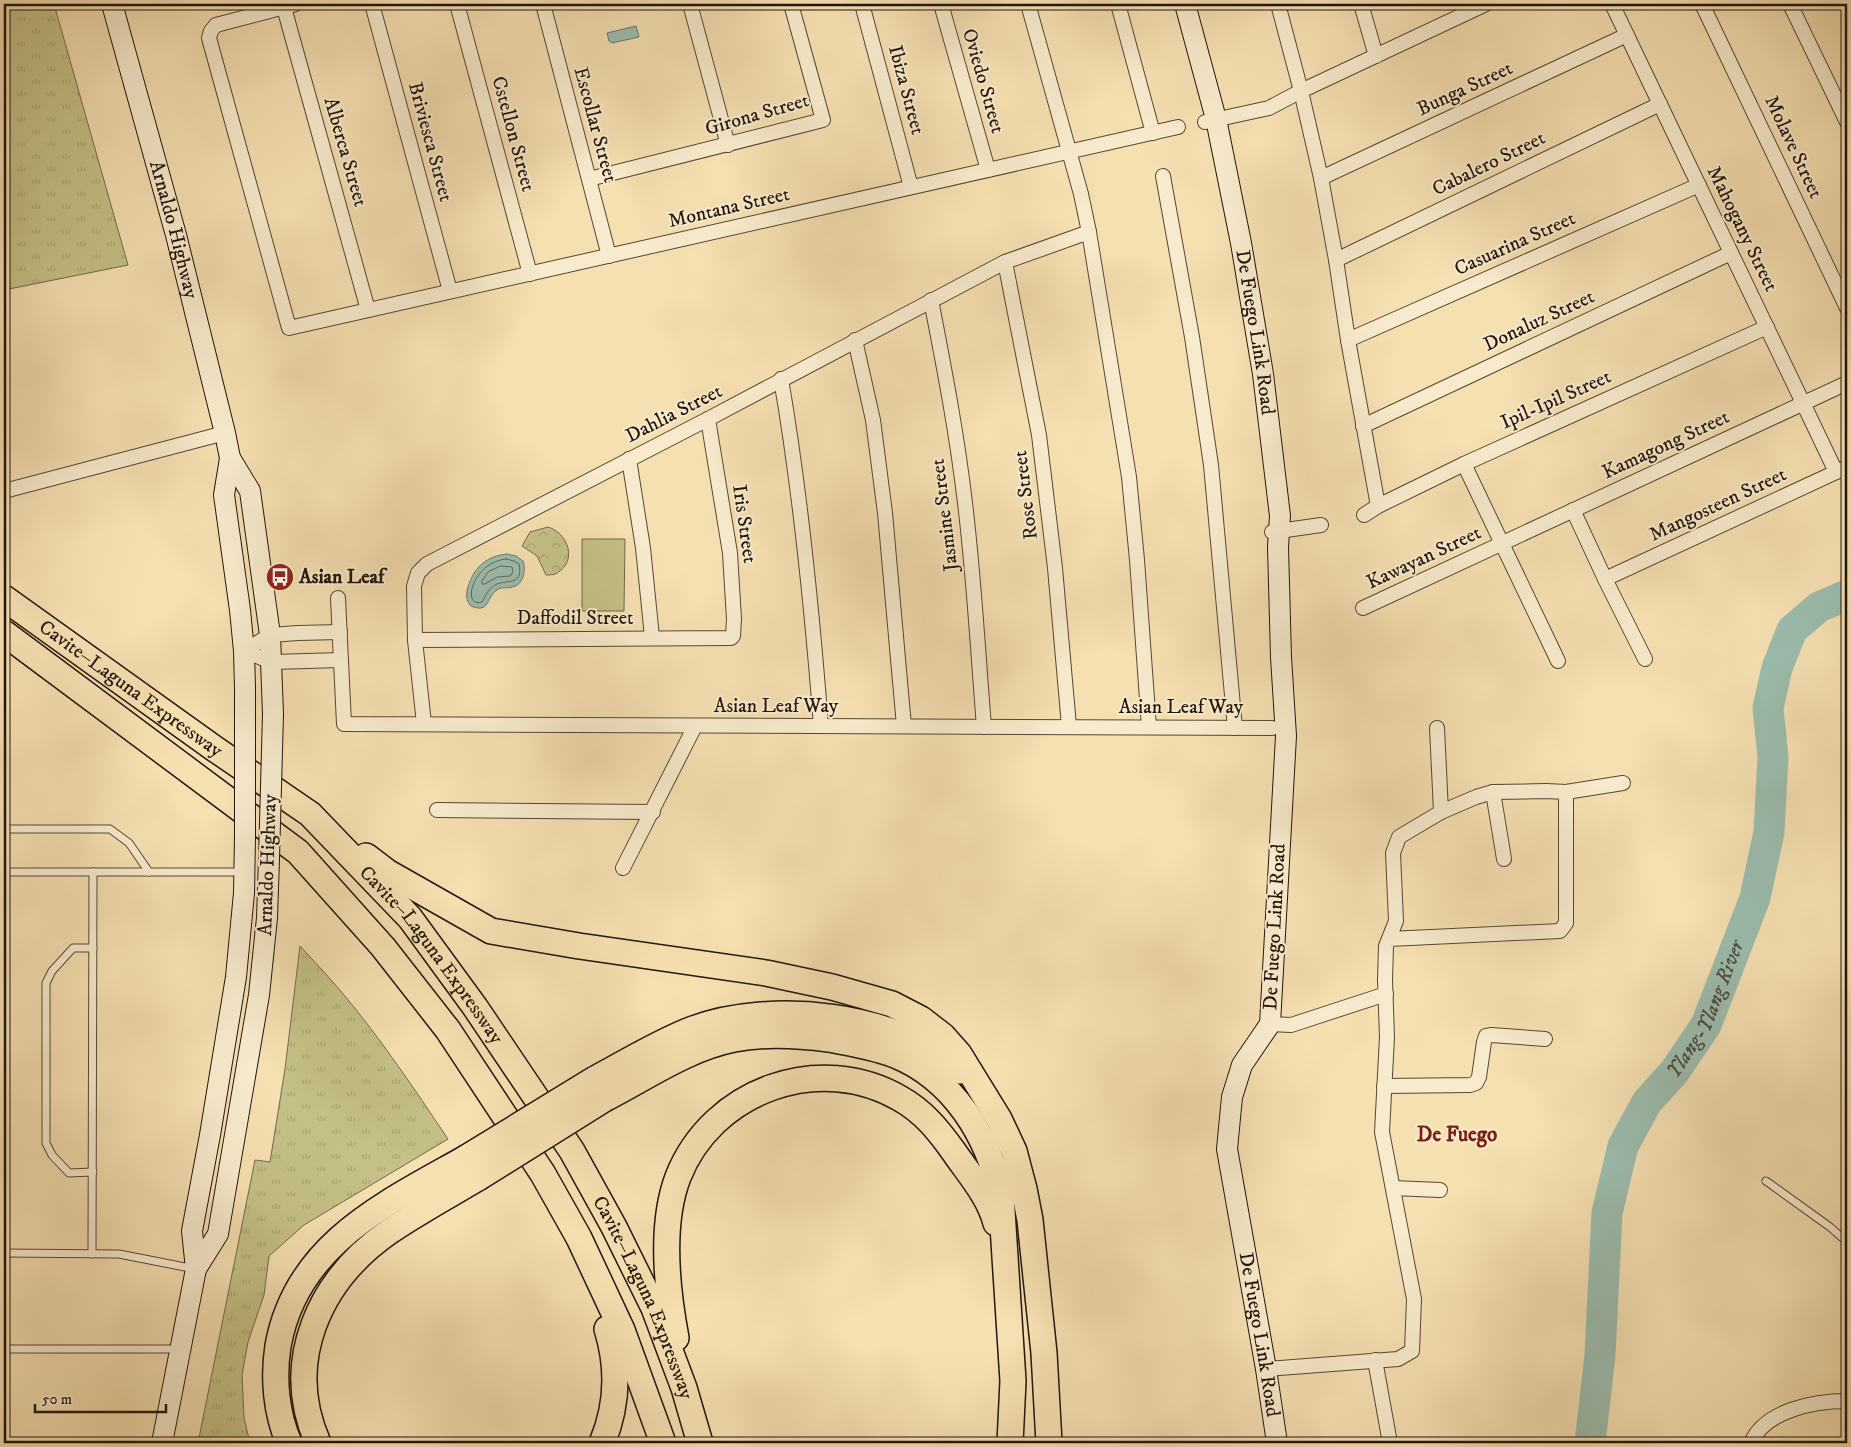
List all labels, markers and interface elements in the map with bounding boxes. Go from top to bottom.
street label: Oviedo Street [956,26,1010,136]
street label: Ibiza Street [882,43,930,137]
street label: Bunga Street [1413,56,1517,122]
street label: Escollar Street [568,64,622,186]
street label: Cstellon Street [486,74,540,194]
street label: Briviesca Street [402,79,458,205]
street label: Girona Street [702,88,812,142]
street label: Molave Street [1758,92,1828,202]
street label: Alberca Street [317,94,373,210]
street label: Cabalero Street [1428,126,1550,202]
street label: Arnaldo Highway [143,158,204,302]
street label: Mahogany Street [1701,162,1783,296]
street label: Montana Street [666,182,792,234]
street label: Casuarina Street [1451,206,1579,282]
street label: De Fuego Link Road [1230,248,1280,416]
street label: Donaluz Street [1480,284,1598,358]
street label: Ipil-Ipil Street [1497,365,1615,435]
street label: Dahlia Street [621,379,727,449]
street label: Kamagong Street [1598,405,1734,485]
street label: Rose Street [1008,449,1044,541]
street label: Jasmine Street [926,457,965,575]
street label: Mangosteen Street [1645,462,1791,548]
street label: Iris Street [726,483,762,565]
street label: Kawayan Street [1363,521,1485,595]
bus stop icon: Asian Leaf [265,562,295,592]
place label: Asian Leaf [298,565,388,590]
street label: Daffodil Street [516,606,634,631]
street label: Cavite–Laguna Expressway [34,615,228,763]
street label: Asian Leaf Way [714,694,839,719]
street label: Asian Leaf Way [1119,695,1244,720]
street label: Arnaldo Highway [253,793,283,936]
street label: De Fuego Link Road [1258,843,1292,1011]
street label: Cavite–Laguna Expressway [354,860,509,1049]
water label: Ylang-Ylang River [1661,935,1751,1083]
district label: De Fuego [1417,1122,1497,1148]
street label: Cavite–Laguna Expressway [587,1192,699,1402]
street label: De Fuego Link Road [1233,1250,1285,1419]
scale bar [35,1382,166,1414]
text: 50 m [42,1390,72,1409]

